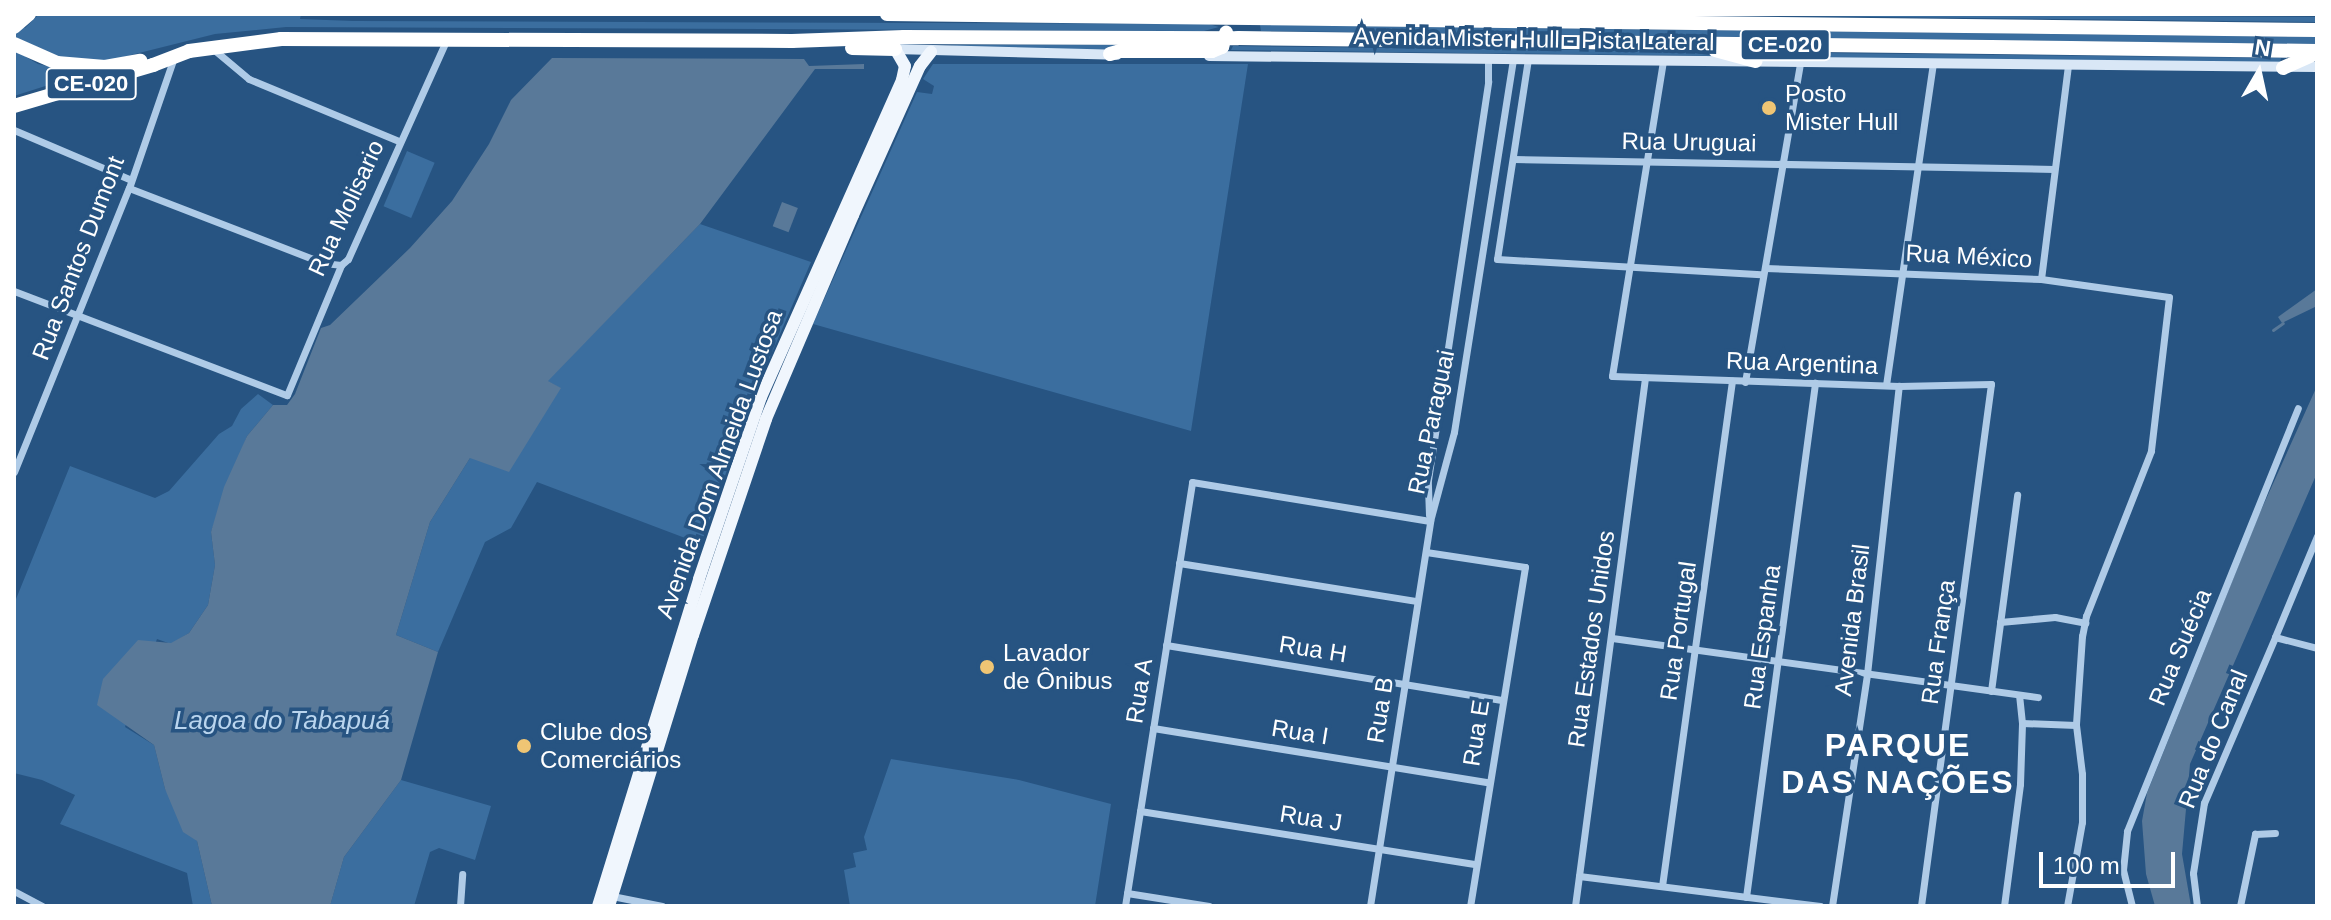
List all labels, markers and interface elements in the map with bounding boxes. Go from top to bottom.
street label: Avenida Mister Hull - Pista Lateral [1353,21,1715,57]
road number: CE-020 [1739,27,1831,63]
north arrow [2219,32,2299,112]
text: N [2253,34,2273,61]
road number: CE-020 [45,66,137,102]
place label: Posto Mister Hull [1785,80,1898,136]
marker: Posto Mister Hull [1760,99,1778,117]
street label: Rua Uruguai [1621,126,1757,158]
street label: Rua Molisario [302,135,390,281]
street label: Rua Santos Dumont [26,152,130,364]
street label: Rua México [1905,238,2033,274]
street label: Avenida Dom Almeida Lustosa [649,305,789,623]
street label: Rua Argentina [1725,346,1879,380]
street label: Rua Paraguai [1402,347,1460,497]
street label: Rua Estados Unidos [1562,529,1620,749]
street label: Avenida Brasil [1828,542,1876,698]
street label: Rua Portugal [1654,560,1702,702]
street label: Rua Espanha [1738,563,1786,711]
street label: Rua França [1915,578,1961,706]
street label: Rua Suécia [2143,584,2217,710]
street label: Rua H [1277,629,1349,669]
place label: Lavador de Ônibus [1003,639,1112,695]
street label: Rua A [1120,656,1158,726]
marker: Lavador de Ônibus [978,658,996,676]
street label: Rua do Canal [2172,666,2254,812]
street label: Rua B [1361,675,1399,745]
street label: Rua E [1457,698,1495,768]
water label: Lagoa do Tabapuá [174,705,390,737]
street label: Rua I [1269,713,1331,751]
place label: Clube dos Comerciários [540,718,681,774]
district label: PARQUE DAS NAÇÕES [1781,727,2015,802]
marker: Clube dos Comerciários [515,737,533,755]
street label: Rua J [1278,799,1344,837]
scale bar [2043,836,2179,886]
text: 100 m [2053,852,2120,879]

